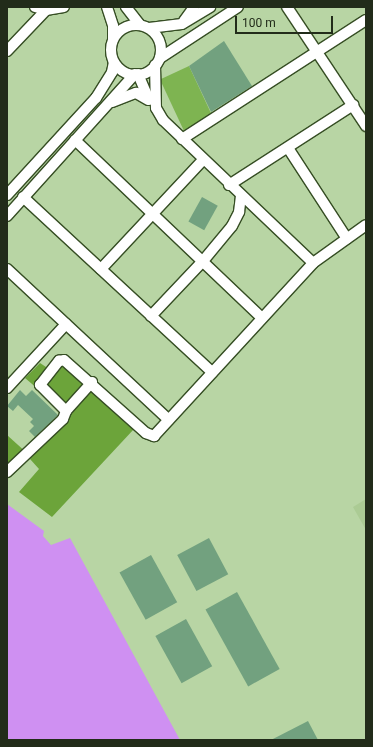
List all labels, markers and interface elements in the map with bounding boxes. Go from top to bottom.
scale bar [237,8,335,34]
text: 100 m [242,16,276,30]

